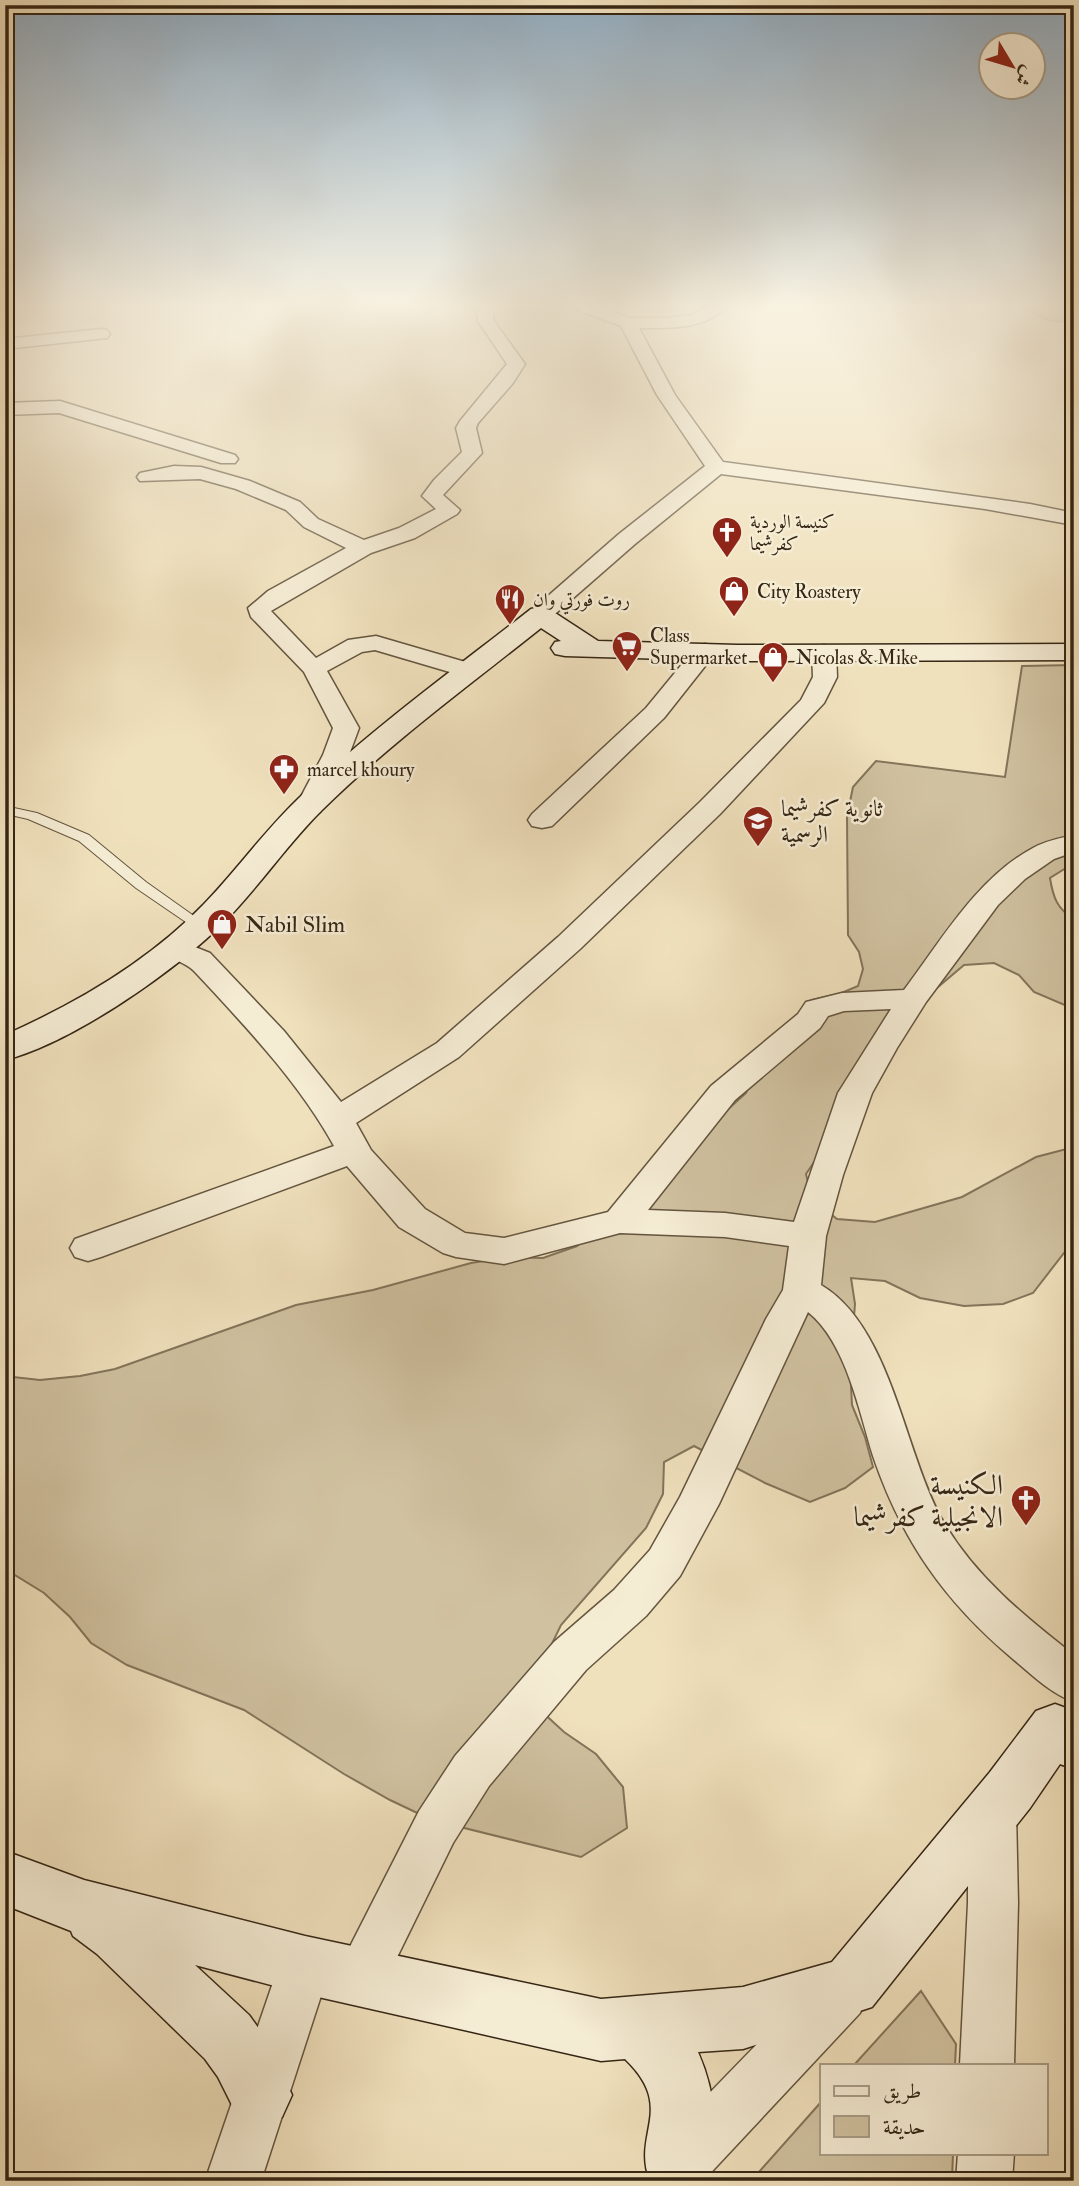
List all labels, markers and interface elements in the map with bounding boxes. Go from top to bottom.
north arrow [978,32,1048,102]
text: ش [1009,61,1040,91]
place label: كنيسة الوردية كفرشيما [750,510,835,556]
church icon: كنيسة الوردية كفرشيما [710,515,744,559]
shop icon: City Roastery [717,574,751,618]
place label: City Roastery [757,580,861,604]
restaurant icon: روت فورتي وان [493,582,527,626]
place label: روت فورتي وان [533,588,630,615]
place label: Class Supermarket [650,624,747,671]
supermarket icon: Class Supermarket [610,629,644,673]
shop icon: Nicolas & Mike [756,640,790,684]
place label: Nicolas & Mike [796,646,918,670]
pharmacy icon: marcel khoury [267,752,301,796]
place label: marcel khoury [307,758,415,782]
place label: ثانوية كفرشيما الرسمية [781,794,883,849]
school or university icon: ثانوية كفرشيما الرسمية [741,804,775,848]
shop icon: Nabil Slim [205,907,239,951]
place label: Nabil Slim [245,910,345,939]
place label: الكنيسة الانجيلية كفرشيما [853,1468,1003,1535]
church icon: الكنيسة الانجيلية كفرشيما [1009,1483,1043,1527]
legend [820,2064,1048,2154]
text: طريق [883,2078,921,2105]
text: حديقة [883,2114,926,2141]

